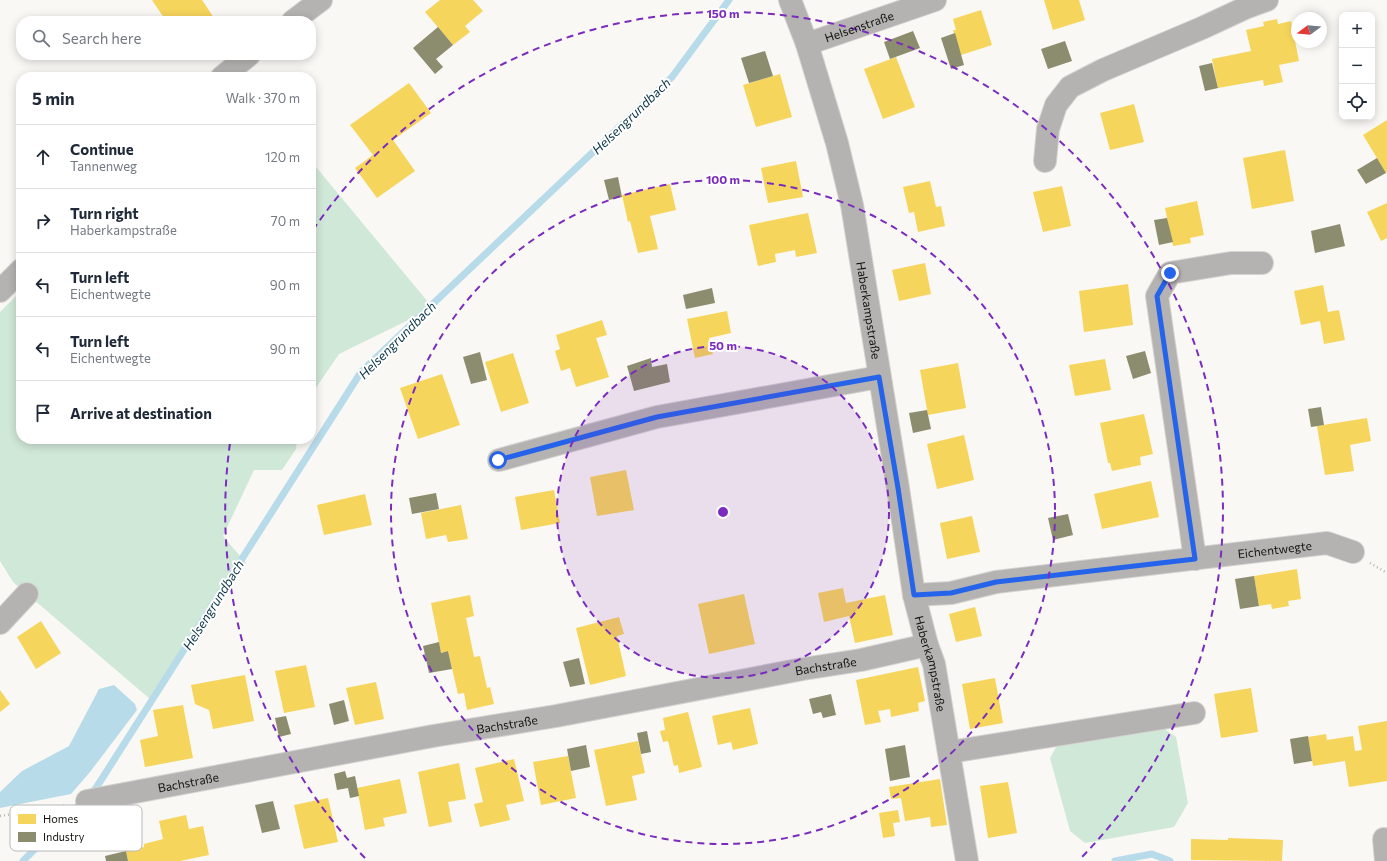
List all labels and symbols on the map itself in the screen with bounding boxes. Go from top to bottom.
text: 150 m [706,6,740,20]
street label: Helsenstraße [823,8,895,44]
north arrow [1291,12,1327,48]
water label: Helsengrundbach [588,74,674,158]
text: 100 m [706,172,740,186]
street label: Haberkampstraße [854,260,884,360]
route end [1161,264,1179,282]
water label: Helsengrundbach [355,298,439,382]
text: 50 m [709,338,737,352]
route start [489,451,507,469]
centre of rings [716,505,730,519]
street label: Eichentwegte [1237,538,1313,560]
water label: Helsengrundbach [179,557,247,653]
street label: Haberkampstraße [913,614,949,713]
street label: Bachstraße [794,654,857,677]
street label: Bachstraße [475,712,539,736]
street label: Bachstraße [157,769,220,795]
legend [10,805,142,851]
text: Homes [43,812,78,825]
text: Industry [43,830,85,843]

